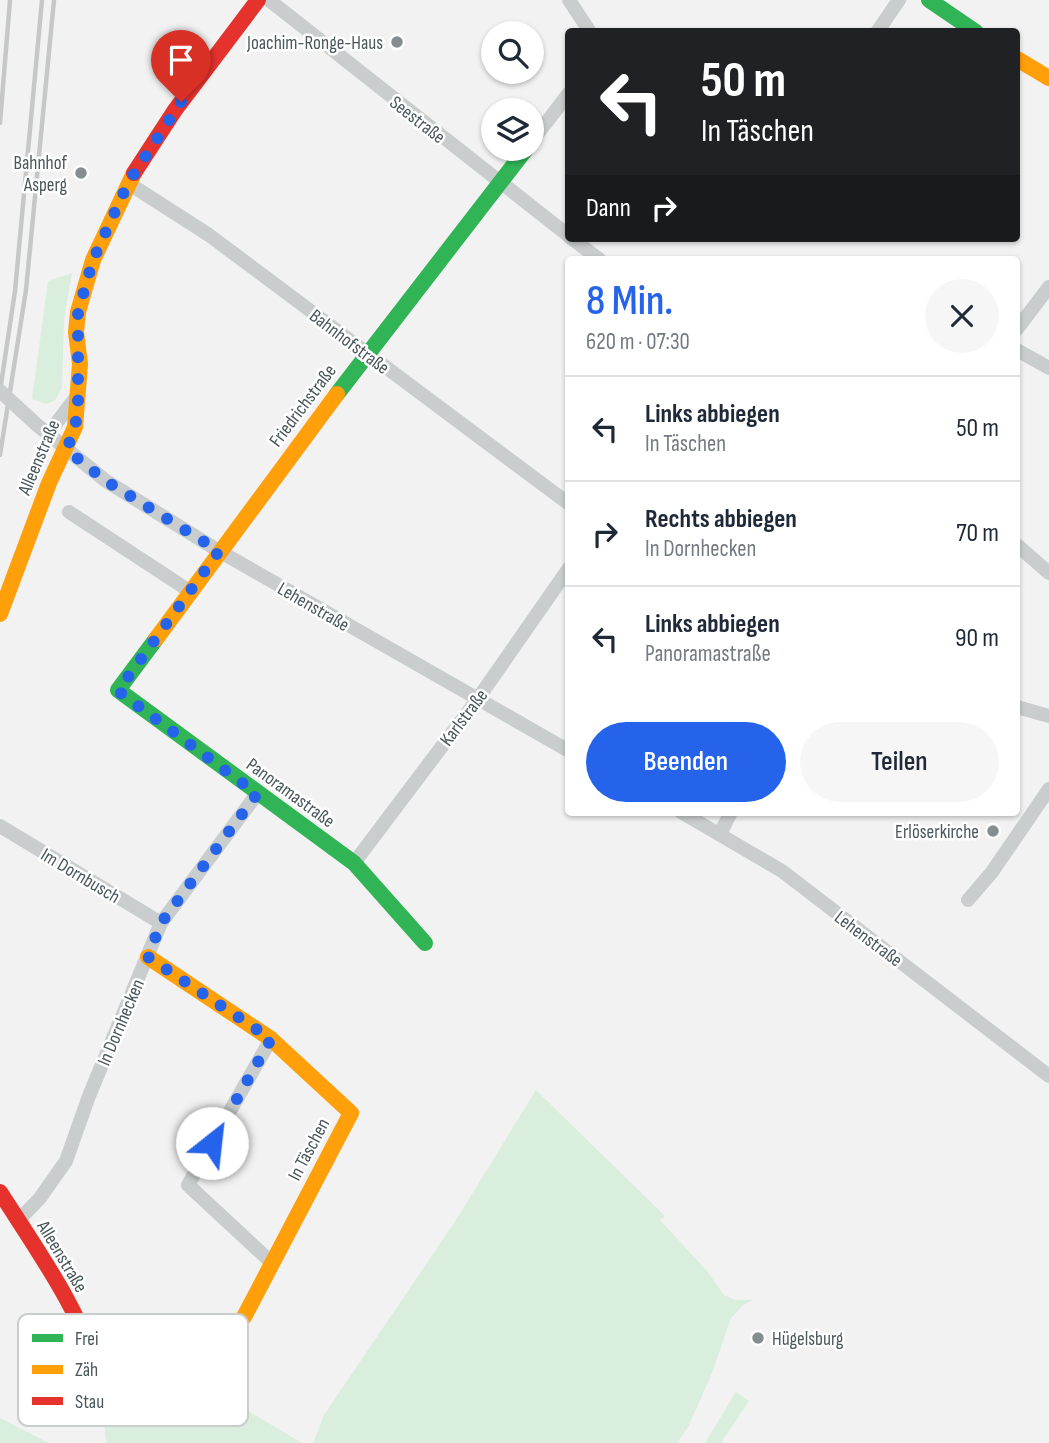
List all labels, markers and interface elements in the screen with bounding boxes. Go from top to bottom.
map controls [481,21,544,161]
button: search [481,21,544,84]
pin [151,30,211,102]
place label: Joachim-Ronge-Haus [246,32,383,55]
marker: Joachim-Ronge-Haus [389,34,405,50]
icon: arrive [162,41,200,79]
text: 50 m [701,52,786,111]
icon: left [586,56,677,147]
street label: Seestraße [385,91,449,149]
button: layers [481,98,544,161]
text: In Täschen [701,112,814,151]
place label: Bahnhof Asperg [13,152,68,197]
marker: Bahnhof Asperg [73,165,89,181]
icon: right [645,189,683,227]
text: Dann [586,193,631,224]
text: 8 Min. [586,276,673,327]
button: close [925,279,999,353]
street label: Bahnhofstraße [305,305,394,380]
text: 620 m · 07:30 [586,328,690,356]
street label: Friedrichstraße [265,360,342,452]
text: Links abbiegen [645,399,780,430]
icon: left [586,410,624,448]
text: 50 m [956,413,999,444]
street label: Alleenstraße [13,416,66,500]
text: In Täschen [645,430,726,458]
text: Rechts abbiegen [645,504,797,535]
icon: right [586,515,624,553]
text: 70 m [956,518,999,549]
text: In Dornhecken [645,535,756,563]
street label: Lehenstraße [273,578,353,637]
text: Links abbiegen [645,609,780,640]
icon: left [586,620,624,658]
text: 90 m [955,623,999,654]
text: Panoramastraße [645,640,771,668]
street label: Karlstraße [435,685,493,751]
button: Beenden [586,722,786,802]
button: Teilen [800,722,999,802]
street label: Panoramastraße [241,753,339,833]
place label: Erlöserkirche [895,821,979,844]
marker: Erlöserkirche [985,823,1001,839]
street label: Im Dornbusch [36,844,124,909]
street label: Lehenstraße [830,906,907,972]
street label: In Dornhecken [93,976,150,1069]
position arrow [175,1106,249,1180]
street label: In Täschen [283,1115,335,1185]
street label: Alleenstraße [31,1216,92,1297]
legend [18,1314,248,1426]
text: Frei [75,1328,99,1351]
place label: Hügelsburg [772,1328,844,1351]
marker: Hügelsburg [750,1330,766,1346]
text: Zäh [75,1359,98,1382]
text: Stau [75,1391,104,1414]

